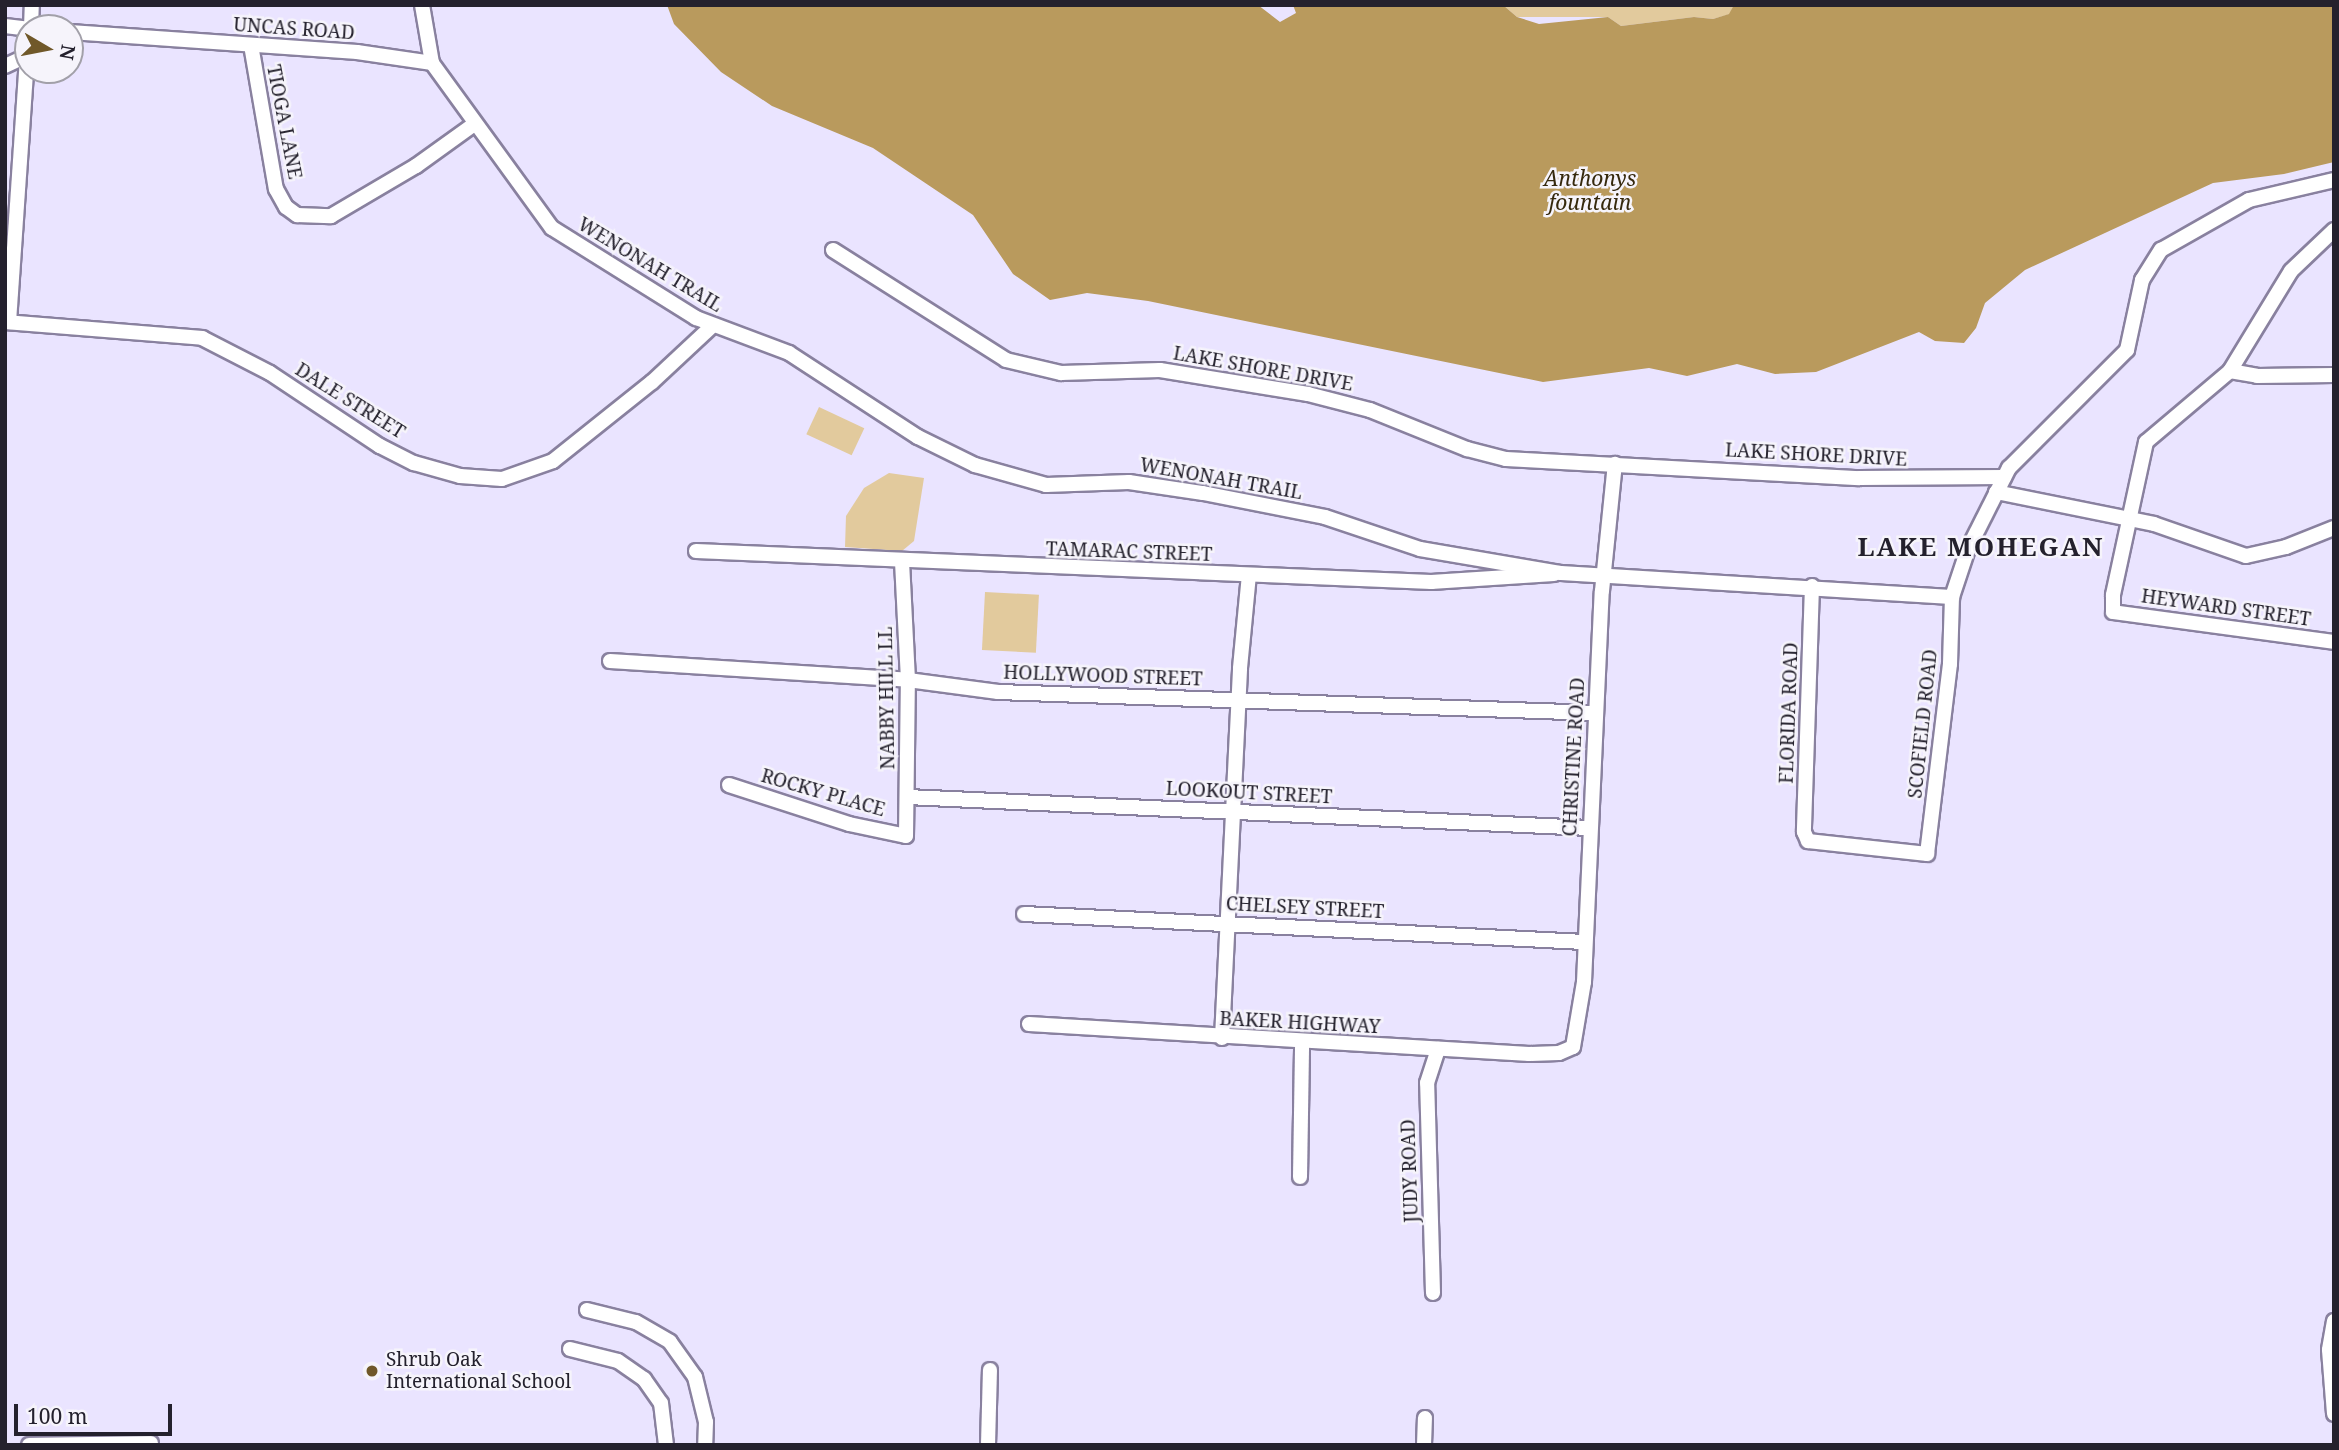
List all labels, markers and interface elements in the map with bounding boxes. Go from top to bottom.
street label: UNCAS ROAD [233,13,355,45]
north arrow [14,14,84,84]
text: N [54,43,82,62]
street label: TIOGA LANE [262,63,306,181]
water label: Anthonys fountain [1544,165,1636,215]
street label: WENONAH TRAIL [574,213,726,317]
street label: LAKE SHORE DRIVE [1171,342,1355,396]
street label: DALE STREET [291,358,409,444]
street label: LAKE SHORE DRIVE [1725,439,1907,471]
street label: WENONAH TRAIL [1138,453,1304,505]
district label: LAKE MOHEGAN [1859,531,2103,563]
street label: TAMARAC STREET [1045,538,1213,566]
street label: HEYWARD STREET [2140,585,2312,631]
street label: NABBY HILL LL [874,626,900,770]
street label: FLORIDA ROAD [1775,642,1803,784]
street label: SCOFIELD ROAD [1904,648,1942,800]
street label: HOLLYWOOD STREET [1003,661,1203,691]
street label: CHRISTINE ROAD [1558,677,1590,837]
street label: ROCKY PLACE [758,764,888,822]
street label: LOOKOUT STREET [1165,777,1333,809]
street label: CHELSEY STREET [1225,892,1385,924]
street label: BAKER HIGHWAY [1219,1007,1381,1039]
street label: JUDY ROAD [1397,1119,1423,1223]
place label: Shrub Oak International School [386,1349,571,1393]
marker: Shrub Oak International School [364,1363,380,1379]
scale bar [18,1390,175,1434]
text: 100 m [27,1402,88,1430]

